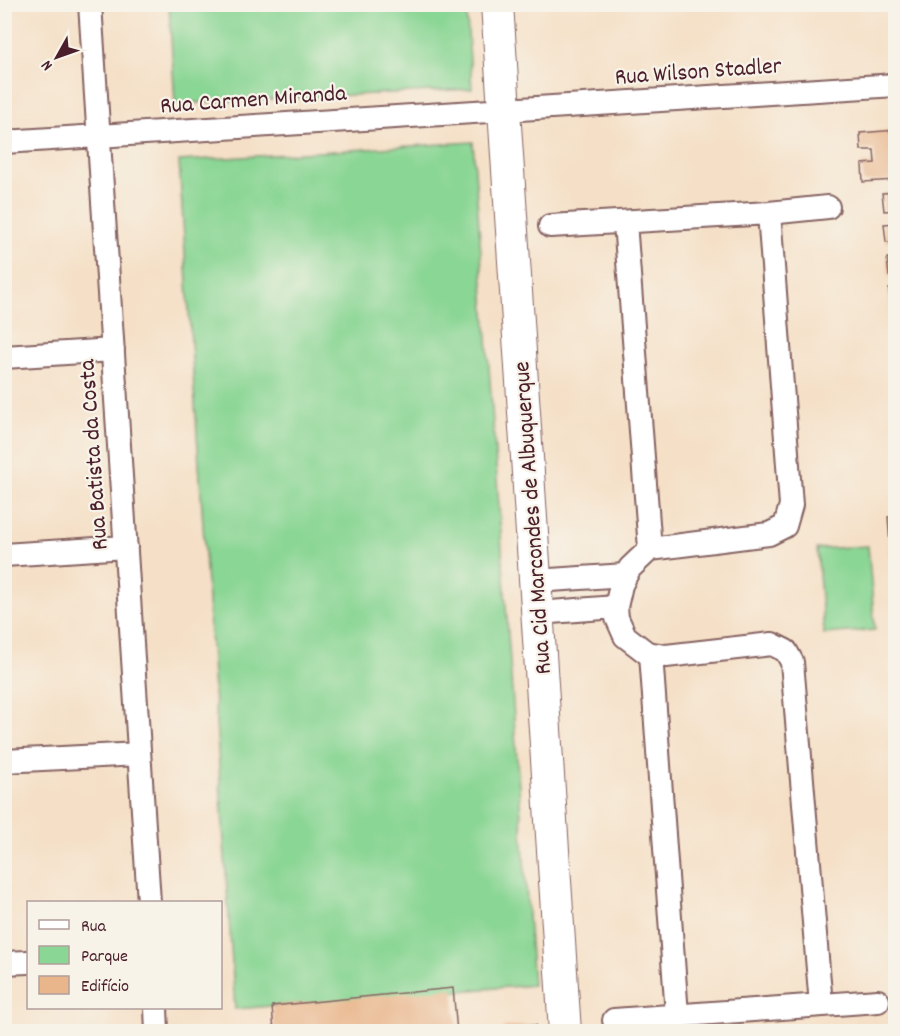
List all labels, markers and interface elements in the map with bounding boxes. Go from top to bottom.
north arrow [27,27,87,87]
street label: Rua Wilson Stadler [614,50,783,96]
text: N [36,55,59,75]
street label: Rua Carmen Miranda [159,77,348,124]
street label: Rua Batista da Costa [71,358,119,551]
street label: Rua Cid Marcondes de Albuquerque [506,360,562,675]
legend [27,901,222,1009]
text: Rua [81,915,107,940]
text: Parque [81,945,128,970]
text: Edifício [81,975,129,1000]

